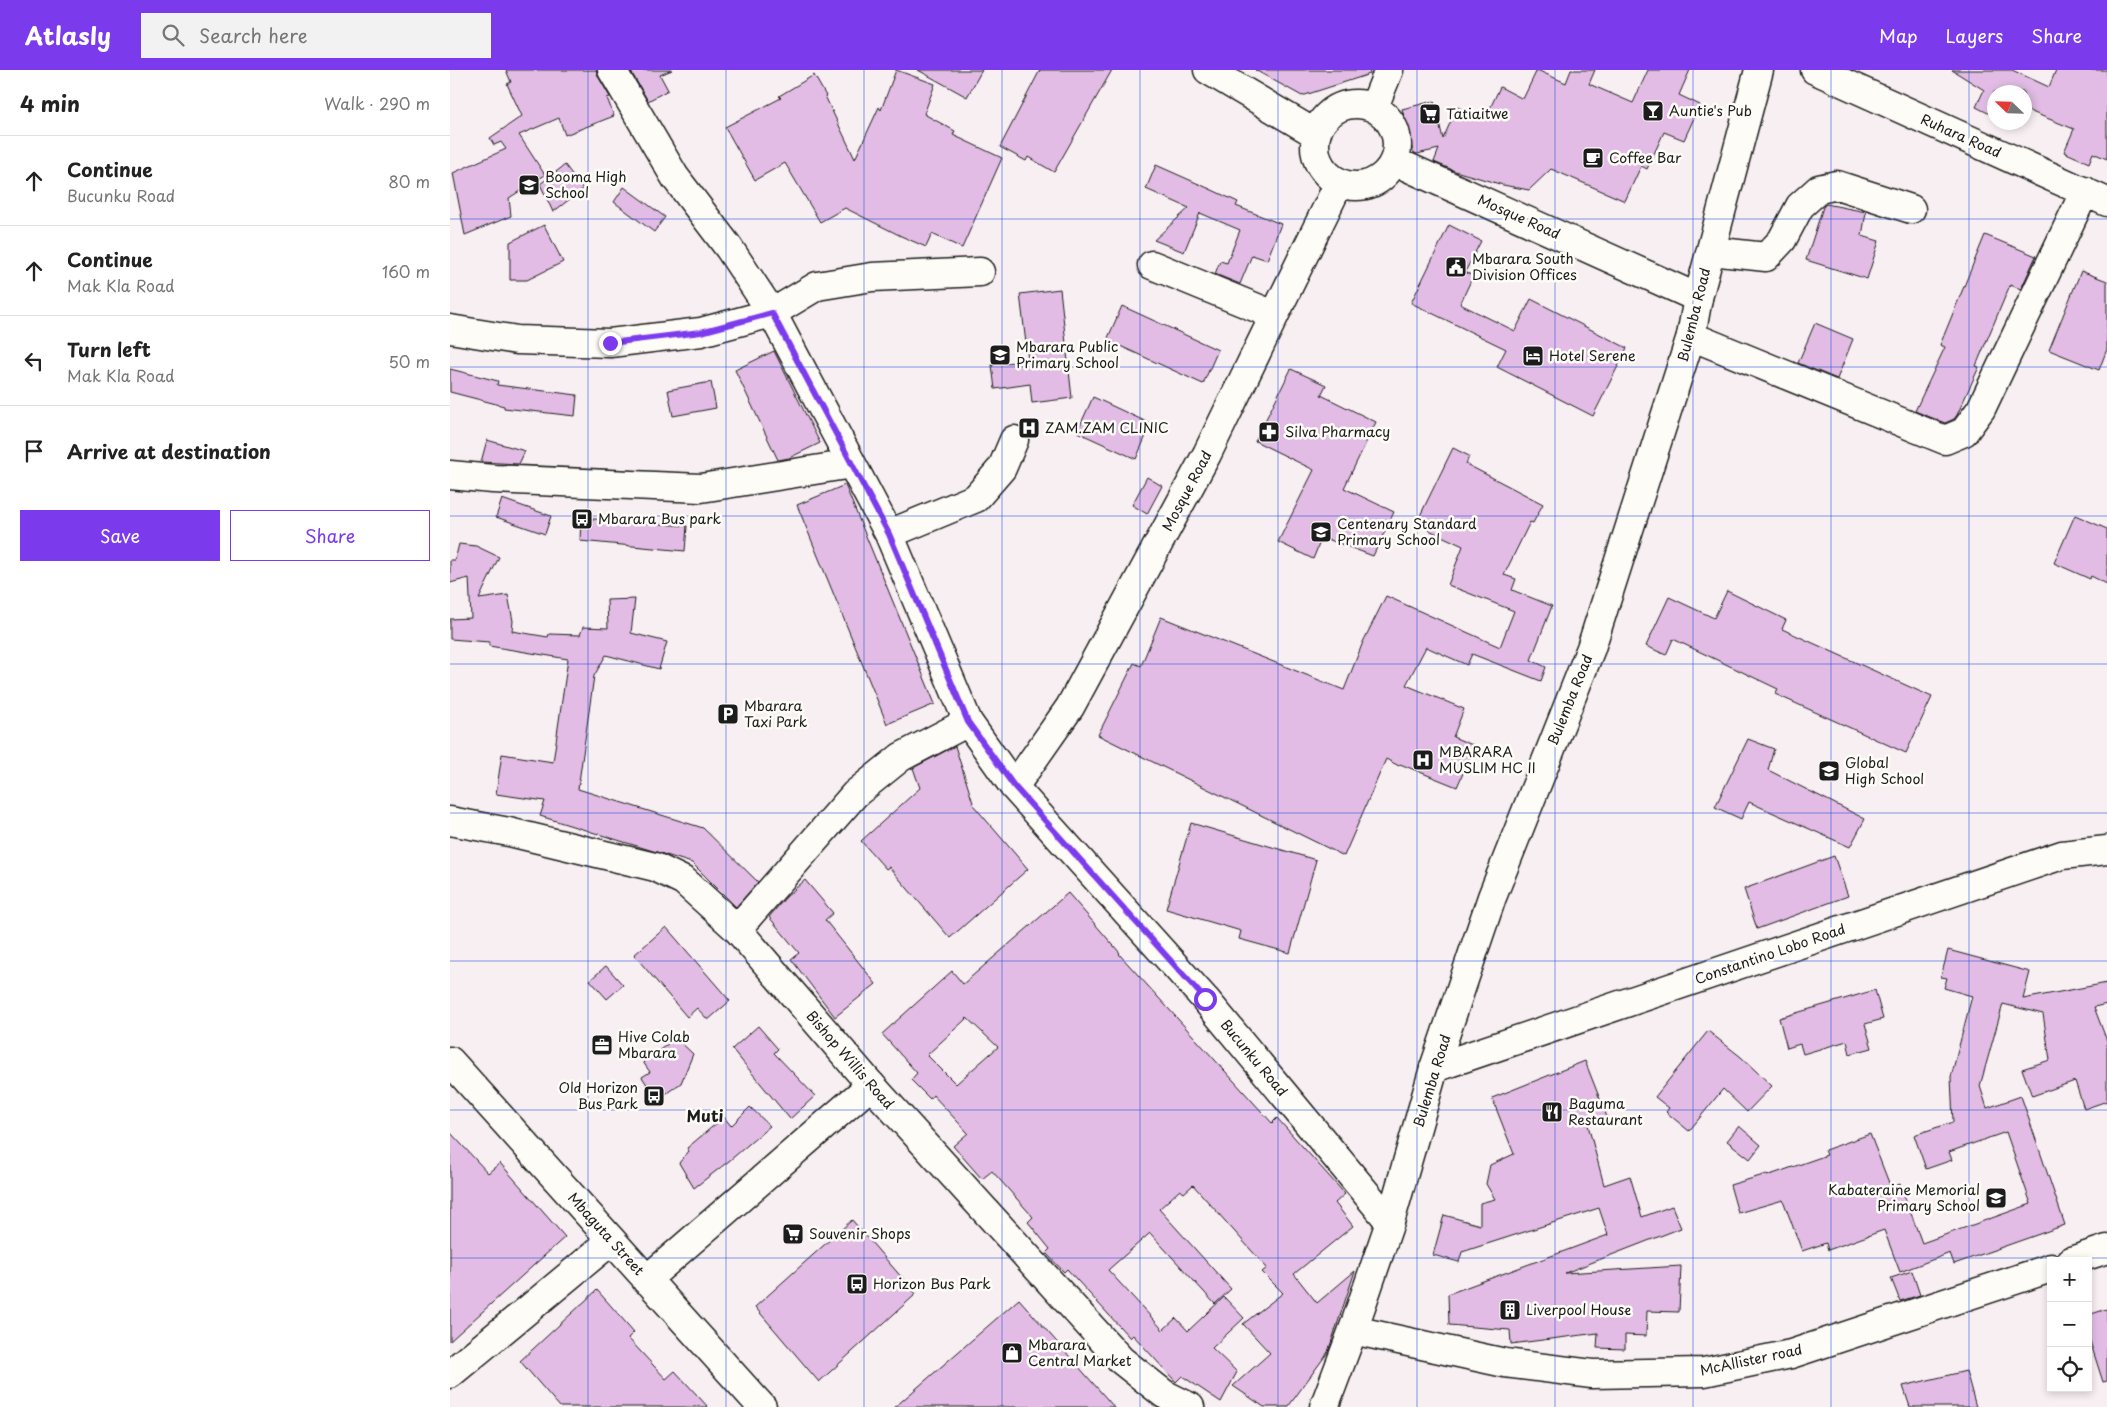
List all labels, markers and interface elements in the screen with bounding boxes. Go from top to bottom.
search box [141,13,491,58]
text: Atlasly [25,17,111,53]
icon: search [159,21,187,49]
text: Search here [199,21,308,49]
text: Map [1879,22,1918,49]
text: Layers [1946,22,2003,49]
text: Share [2031,22,2082,49]
north arrow [1987,85,2032,130]
text: 4 min [20,87,80,119]
text: Walk · 290 m [324,91,430,115]
bar icon: Auntie's Pub [1641,99,1665,123]
place label: Auntie's Pub [1669,100,1752,121]
supermarket icon: Tatiaitwe [1418,102,1442,126]
place label: Tatiaitwe [1446,103,1509,124]
street label: Ruhara Road [1918,108,2005,163]
cafe icon: Coffee Bar [1581,146,1605,170]
place label: Coffee Bar [1609,147,1682,168]
text: Continue [67,155,153,183]
place label: Booma High School [545,166,627,203]
icon: ahead [20,167,48,195]
text: 80 m [388,169,430,193]
school or university icon: Booma High School [517,173,541,197]
text: Bucunku Road [67,183,175,207]
street label: Mosque Road [1475,189,1564,244]
text: Continue [67,245,153,273]
place label: Mbarara South Division Offices [1472,248,1577,285]
public building icon: Mbarara South Division Offices [1444,255,1468,279]
icon: ahead [20,257,48,285]
text: 160 m [382,259,430,283]
street label: Bulemba Road [1672,266,1715,364]
text: Mak Kla Road [67,273,175,297]
route end [599,332,622,355]
text: Turn left [67,335,151,363]
place label: Mbarara Public Primary School [1016,336,1119,373]
school or university icon: Mbarara Public Primary School [988,343,1012,367]
hotel icon: Hotel Serene [1521,344,1545,368]
place label: Hotel Serene [1549,345,1636,366]
icon: left [20,347,48,375]
text: 50 m [389,349,430,373]
text: Mak Kla Road [67,363,175,387]
hospital icon: ZAM.ZAM CLINIC [1017,416,1041,440]
place label: ZAM.ZAM CLINIC [1045,417,1169,438]
pharmacy icon: Silva Pharmacy [1257,420,1281,444]
place label: Silva Pharmacy [1285,421,1390,442]
icon: arrive [20,437,48,465]
text: Arrive at destination [67,437,271,465]
street label: Mosque Road [1157,447,1217,535]
bus stop icon: Mbarara Bus park [570,507,594,531]
place label: Mbarara Bus park [598,508,721,529]
button: Save [20,510,220,561]
button: Share [230,510,430,561]
place label: Centenary Standard Primary School [1337,513,1477,550]
school or university icon: Centenary Standard Primary School [1309,520,1333,544]
street label: Bulemba Road [1542,651,1597,748]
place label: Mbarara Taxi Park [744,695,808,732]
parking icon: Mbarara Taxi Park [716,702,740,726]
place label: MBARARA MUSLIM HC II [1439,741,1536,778]
hospital icon: MBARARA MUSLIM HC II [1411,748,1435,772]
place label: Global High School [1845,752,1924,789]
school or university icon: Global High School [1817,759,1841,783]
street label: Constantino Lobo Road [1692,918,1848,989]
route start [1194,988,1217,1011]
street label: Bishop Willis Road [802,1006,899,1114]
street label: Bucunku Road [1216,1015,1293,1101]
place label: Hive Colab Mbarara [618,1026,690,1063]
street label: Bulemba Road [1407,1032,1456,1130]
office icon: Hive Colab Mbarara [590,1033,614,1057]
place label: Old Horizon Bus Park [559,1077,638,1114]
bus stop icon: Old Horizon Bus Park [642,1084,666,1108]
place label: Baguma Restaurant [1568,1093,1643,1130]
restaurant icon: Baguma Restaurant [1540,1100,1564,1124]
district label: Muti [687,1103,723,1127]
place label: Kabateraine Memorial Primary School [1828,1179,1980,1216]
school or university icon: Kabateraine Memorial Primary School [1984,1186,2008,1210]
street label: Mbaguta Street [563,1187,650,1280]
supermarket icon: Souvenir Shops [781,1222,805,1246]
place label: Souvenir Shops [809,1223,911,1244]
map controls [2047,1257,2092,1392]
button: + [2047,1257,2092,1302]
bus stop icon: Horizon Bus Park [845,1272,869,1296]
place label: Horizon Bus Park [873,1273,991,1294]
building icon: Liverpool House [1498,1298,1522,1322]
place label: Liverpool House [1526,1299,1631,1320]
button: − [2047,1302,2092,1347]
place label: Mbarara Central Market [1028,1334,1132,1371]
street label: McAllister road [1698,1338,1804,1381]
shop icon: Mbarara Central Market [1000,1341,1024,1365]
button: locate [2047,1347,2092,1392]

